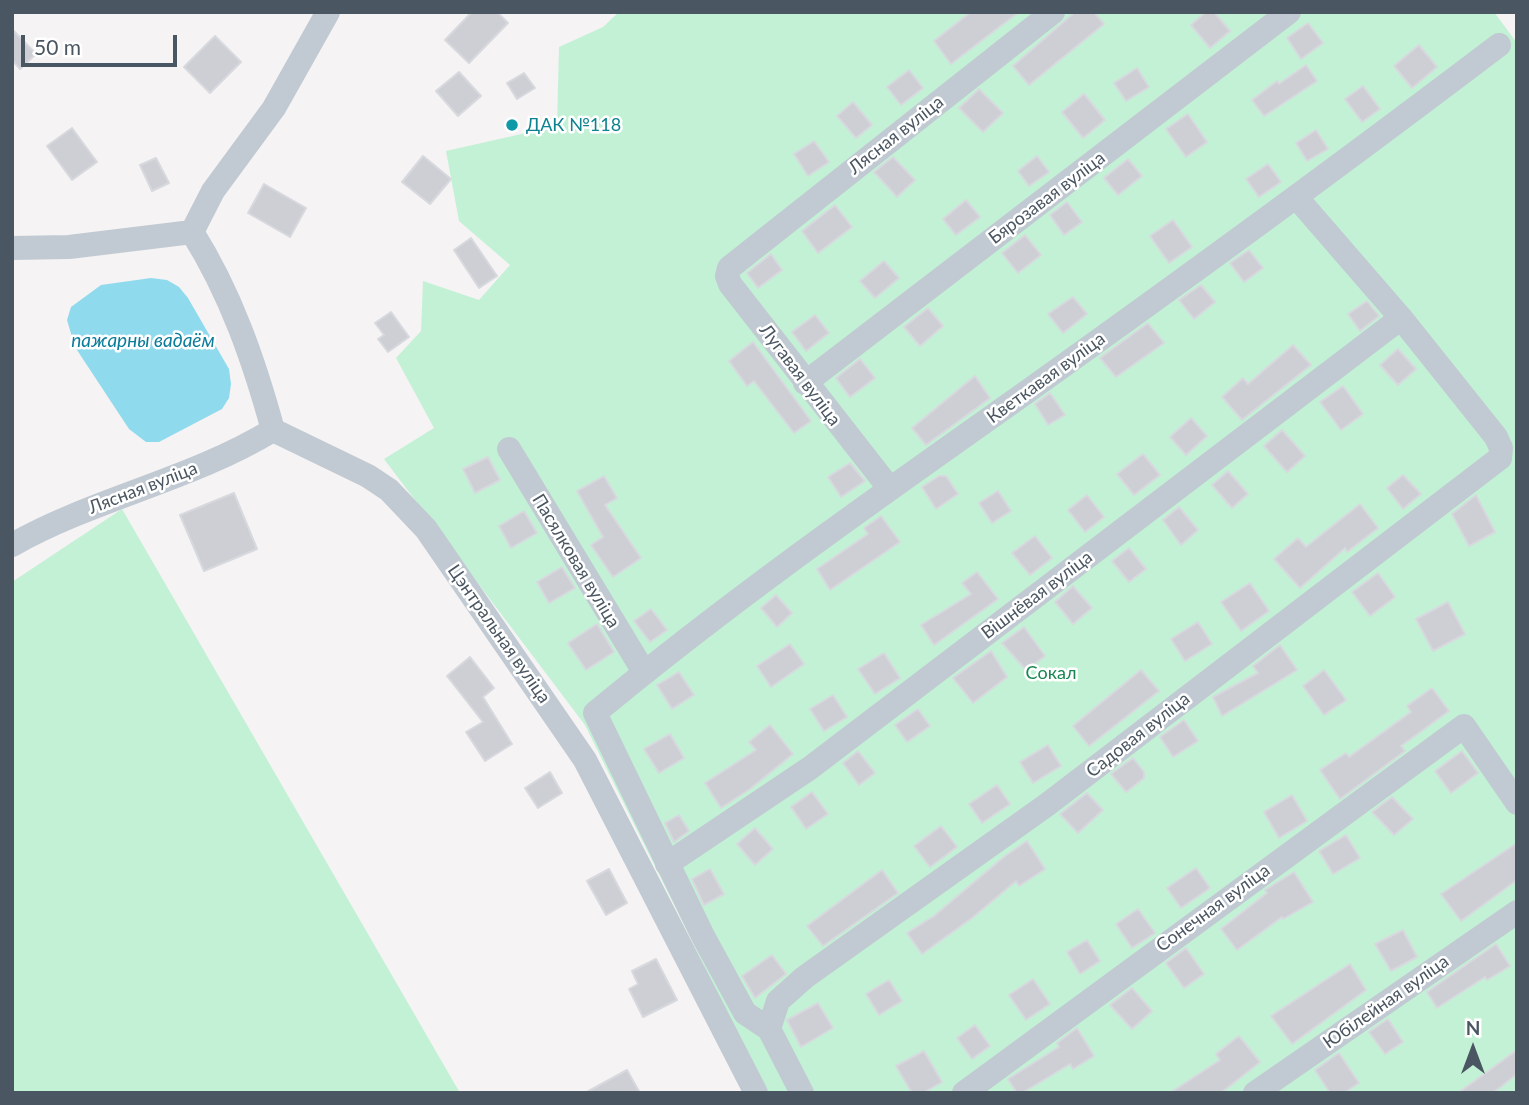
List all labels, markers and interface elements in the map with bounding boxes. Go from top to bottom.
scale bar [24,21,180,65]
text: 50 m [34,34,81,59]
street label: Лясная вуліца [844,91,948,179]
place label: ДАК №118 [526,114,621,136]
marker: ДАК №118 [504,117,520,133]
street label: Бярозавая вуліца [985,147,1109,249]
street label: Лугавая вуліца [755,320,845,430]
street label: Кветкавая вуліца [983,328,1109,428]
water label: пажарны вадаём [71,330,215,352]
street label: Лясная вуліца [86,457,200,519]
street label: Пасялковая вуліца [528,490,624,632]
street label: Вішнёвая вуліца [977,546,1097,644]
street label: Цэнтральная вуліца [443,560,555,708]
park label: Сокал [1026,662,1076,684]
street label: Садовая вуліца [1082,688,1194,782]
street label: Сонечная вуліца [1152,859,1274,957]
street label: Юбілейная вуліца [1319,951,1453,1053]
north arrow [1438,1014,1508,1084]
text: N [1466,1016,1480,1039]

